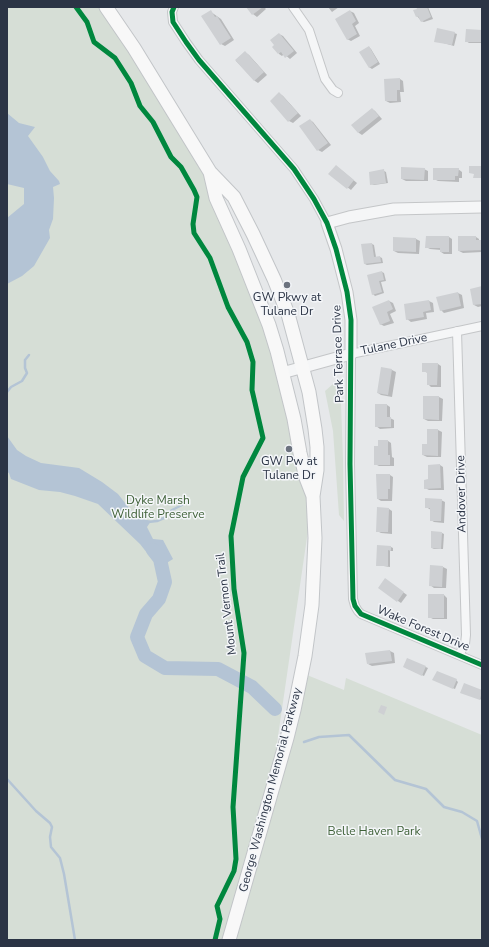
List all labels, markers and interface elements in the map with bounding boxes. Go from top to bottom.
marker: GW Pkwy at Tulane Dr [282,280,292,290]
place label: GW Pkwy at Tulane Dr [253,291,321,319]
street label: Park Terrace Drive [330,305,348,403]
street label: Tulane Drive [359,331,429,359]
marker: GW Pw at Tulane Dr [284,444,294,454]
place label: GW Pw at Tulane Dr [261,455,317,483]
street label: Andover Drive [454,455,470,533]
park label: Dyke Marsh Wildlife Preserve [111,494,205,522]
street label: Mount Vernon Trail [214,552,240,656]
street label: Wake Forest Drive [374,603,472,655]
street label: George Washington Memorial Parkway [237,686,305,894]
park label: Belle Haven Park [328,825,420,839]

